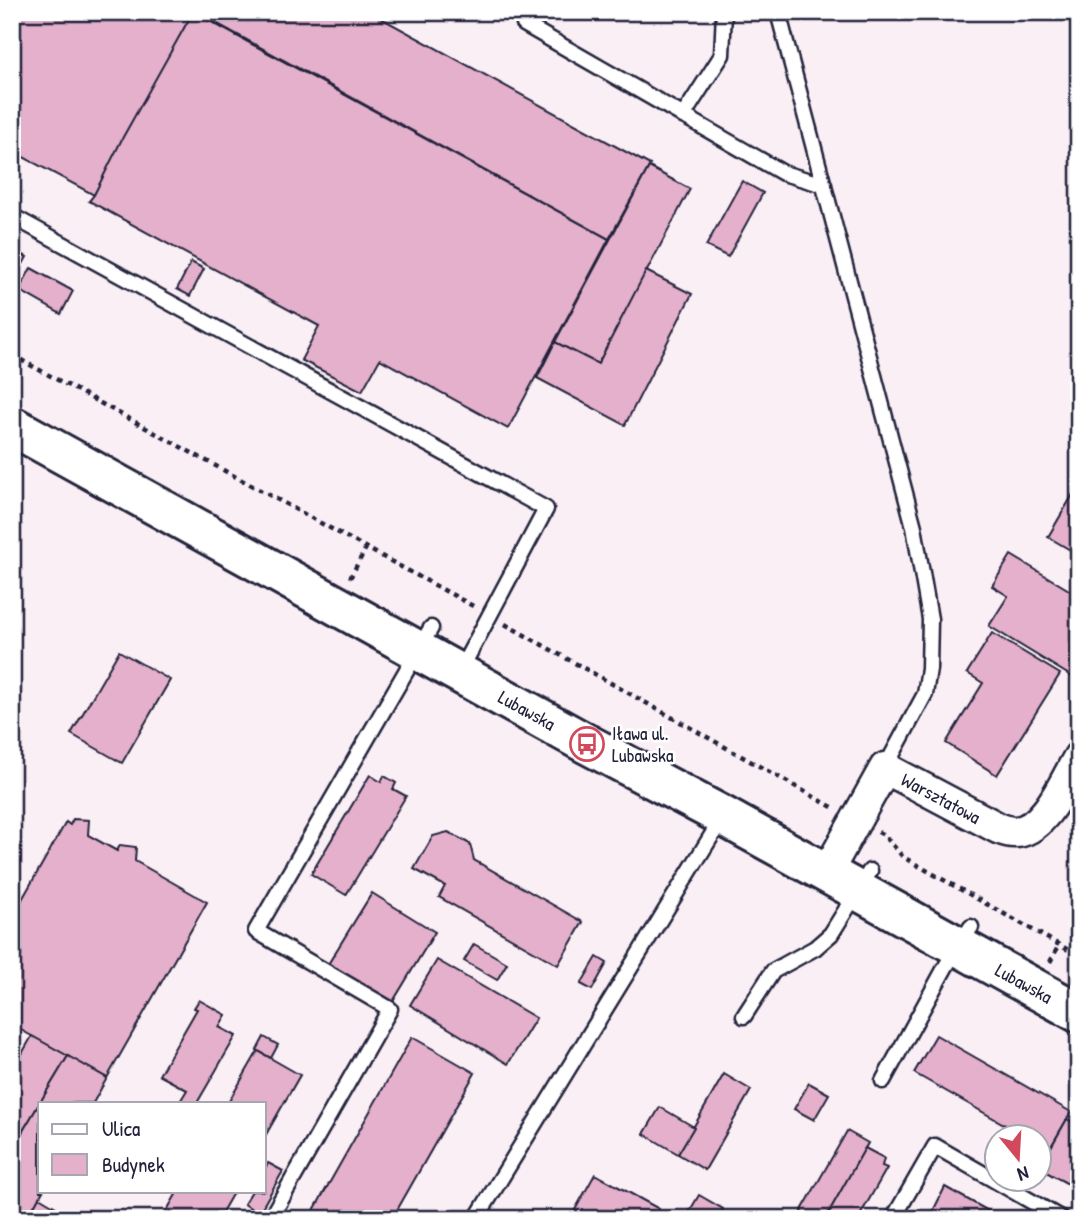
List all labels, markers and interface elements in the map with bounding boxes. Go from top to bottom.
street label: Lubawska [494,684,561,737]
place label: Iława ul. Lubawska [612,720,674,768]
bus stop icon: Iława ul. Lubawska [568,725,606,763]
street label: Warsztatowa [897,766,986,830]
street label: Lubawska [991,957,1058,1010]
legend [38,1102,266,1192]
text: Ulica [102,1114,140,1143]
north arrow [982,1122,1052,1192]
text: Budynek [102,1150,165,1179]
text: N [1014,1160,1032,1188]

